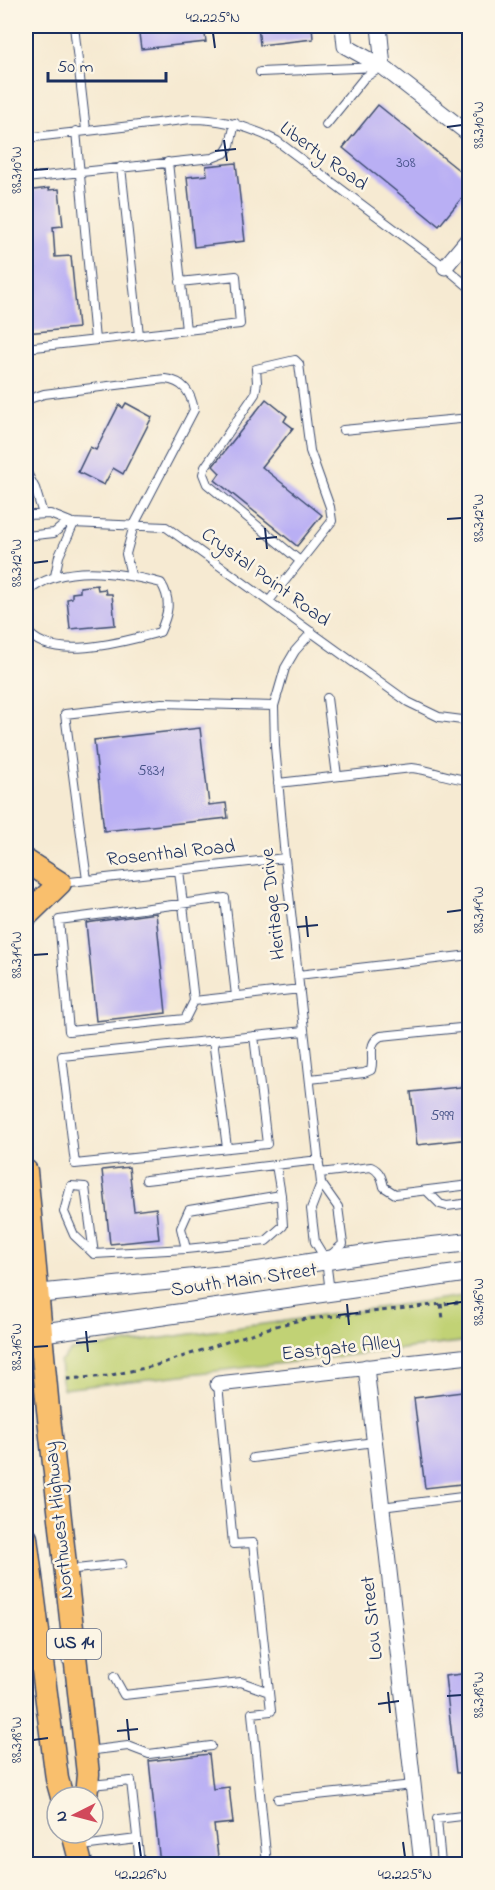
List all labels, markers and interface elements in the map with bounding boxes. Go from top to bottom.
text: 42.225°N [186,7,240,29]
scale bar [48,45,166,83]
text: 50 m [57,55,94,81]
text: 88.310°W [468,101,490,149]
street label: Liberty Road [273,115,373,199]
text: 88.310°W [6,146,28,194]
house number: 308 [396,151,416,175]
text: 88.312°W [468,494,490,542]
street label: Crystal Point Road [194,521,336,635]
text: 88.312°W [6,539,28,587]
house number: 5831 [138,759,164,783]
street label: Rosenthal Road [105,833,237,875]
street label: Heritage Drive [254,846,295,962]
text: 88.314°W [468,886,490,934]
text: 88.314°W [6,931,28,979]
house number: 5999 [430,1104,454,1128]
street label: South Main Street [169,1256,319,1306]
text: 88.316°W [468,1278,490,1326]
text: 88.316°W [6,1323,28,1371]
street label: Eastgate Alley [280,1328,402,1371]
street label: Northwest Highway [37,1440,84,1600]
street label: Lou Street [354,1574,392,1662]
road number: US 14 [47,1629,101,1659]
text: 88.318°W [468,1672,490,1718]
text: 88.318°W [6,1717,28,1763]
north arrow [45,1785,105,1845]
text: N [50,1810,75,1823]
text: 42.226°N [115,1864,167,1886]
text: 42.225°N [378,1864,432,1886]

